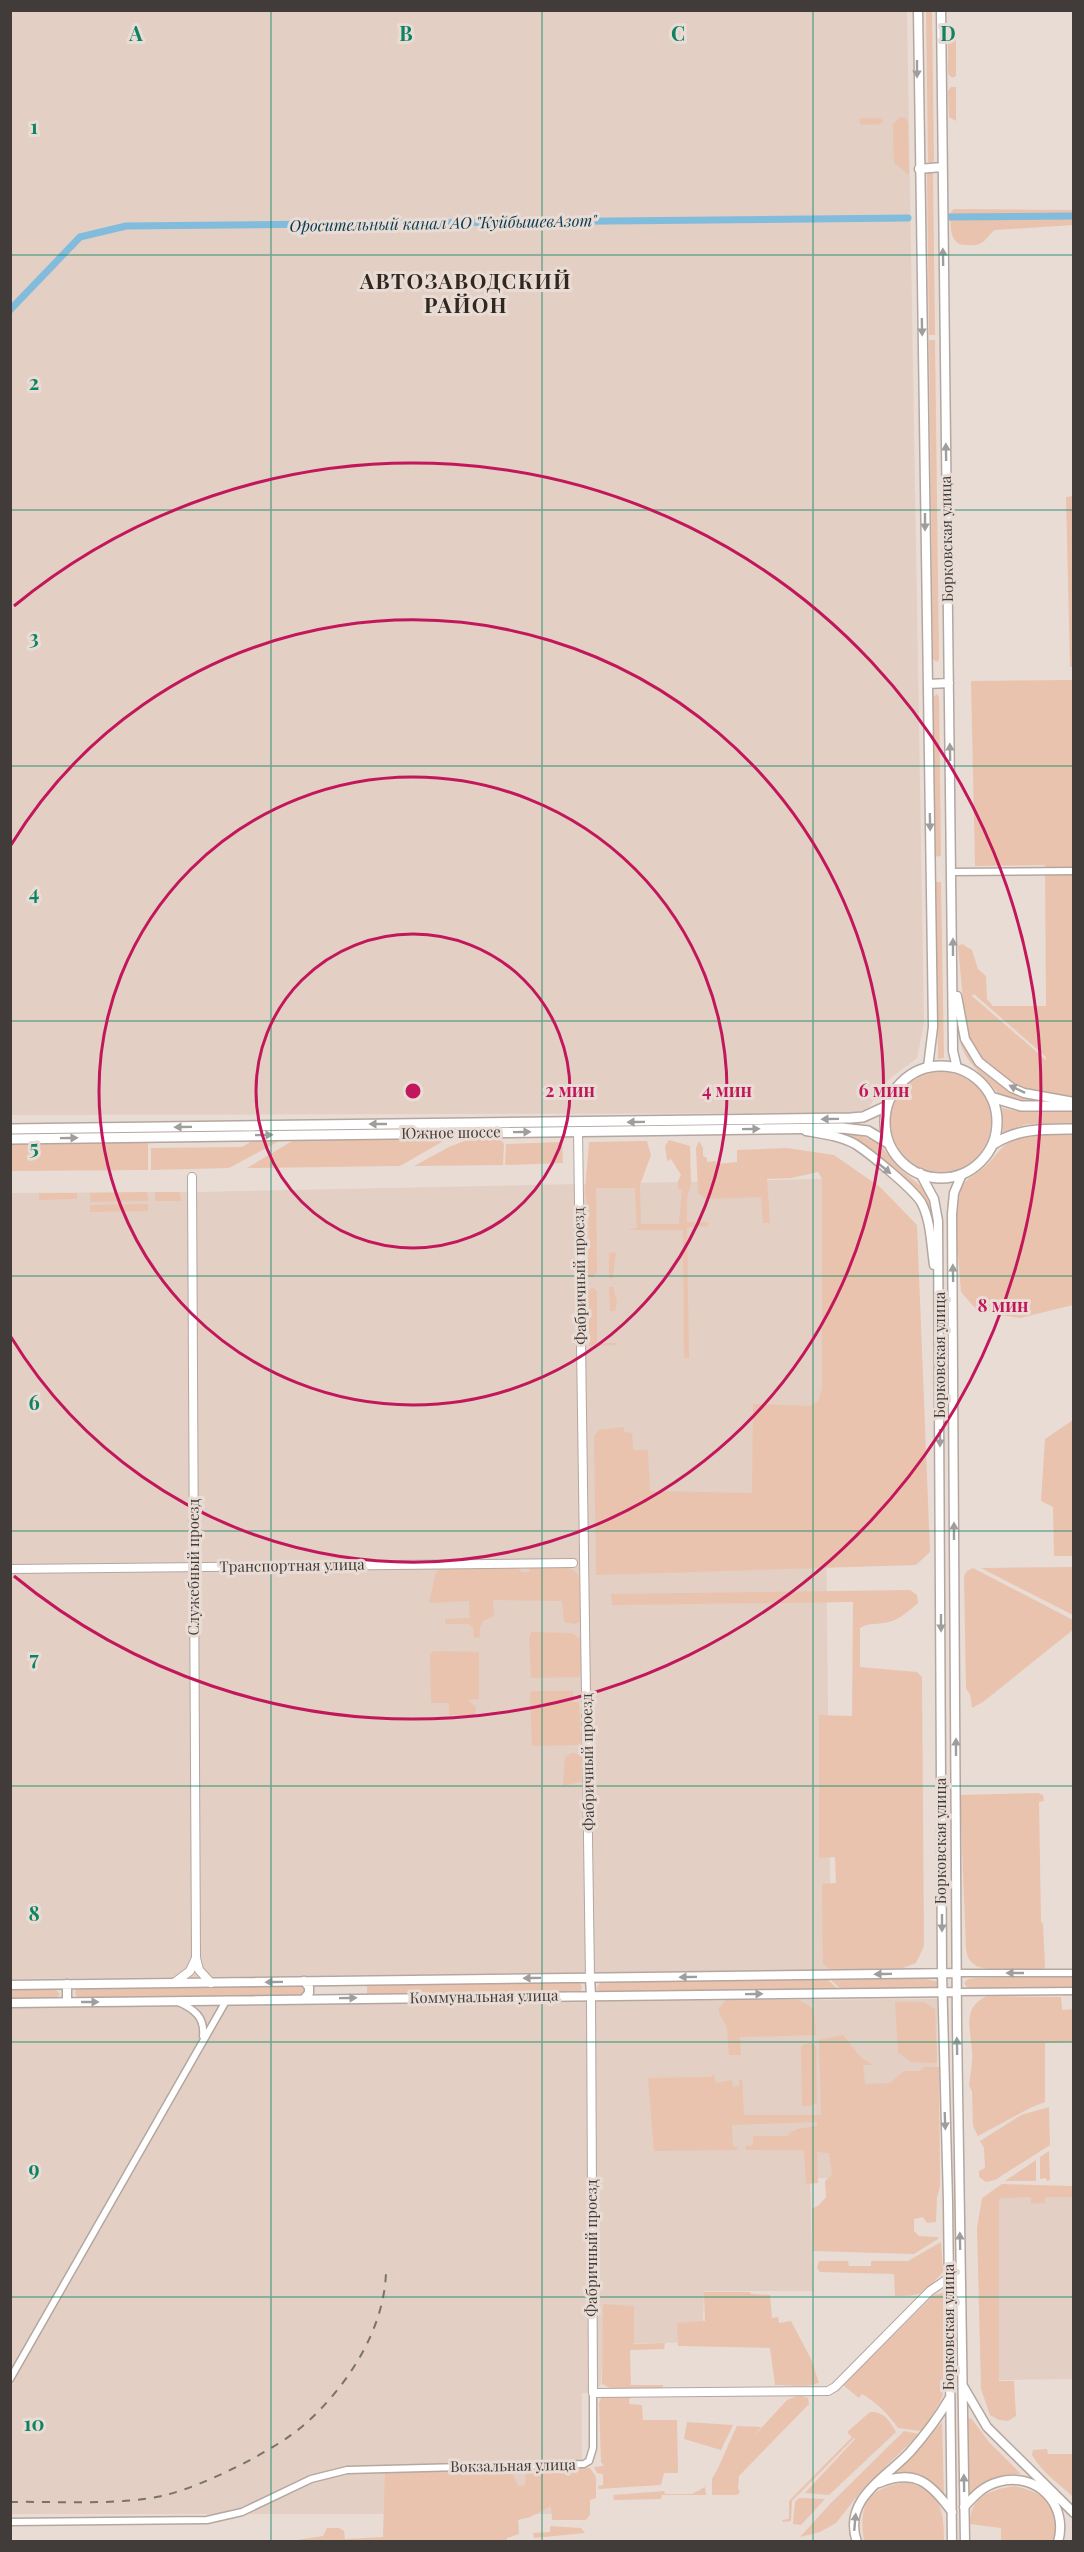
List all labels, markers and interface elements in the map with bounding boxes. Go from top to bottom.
text: A [128,19,143,46]
text: B [399,19,413,46]
text: C [671,19,685,46]
text: D [940,19,956,46]
one-way arrow [912,59,922,78]
text: 1 [30,112,38,139]
water label: Оросительный канал АО "КуйбышевАзот" [289,209,598,236]
one-way arrow [938,248,948,267]
district label: АВТОЗАВОДСКИЙ РАЙОН [359,266,572,318]
one-way arrow [917,317,926,336]
text: 2 [29,368,39,395]
one-way arrow [942,443,951,462]
street label: Борковская улица [935,475,957,602]
one-way arrow [920,512,929,531]
text: 3 [29,623,39,650]
one-way arrow [945,743,955,762]
one-way arrow [925,812,935,831]
text: 4 [29,878,39,905]
one-way arrow [948,938,957,957]
text: 2 мин [545,1078,596,1102]
text: 4 мин [702,1078,753,1102]
text: 6 мин [859,1078,910,1102]
centre of rings [403,1081,423,1101]
one-way arrow [1008,1085,1025,1094]
one-way arrow [821,1114,840,1124]
one-way arrow [626,1117,645,1126]
one-way arrow [368,1119,387,1129]
street label: Южное шоссе [401,1121,501,1143]
one-way arrow [173,1122,192,1131]
one-way arrow [741,1125,760,1134]
one-way arrow [512,1127,531,1137]
one-way arrow [254,1130,273,1140]
text: 5 [29,1133,39,1160]
one-way arrow [59,1133,78,1143]
one-way arrow [876,1161,892,1174]
street label: Фабричный проезд [568,1207,590,1345]
one-way arrow [948,1263,958,1282]
street label: Борковская улица [929,1291,949,1418]
text: 8 мин [978,1293,1029,1317]
text: 6 [28,1388,40,1415]
one-way arrow [935,1428,945,1447]
street label: Служебный проезд [183,1498,203,1635]
one-way arrow [949,1521,959,1540]
street label: Транспортная улица [219,1554,365,1576]
one-way arrow [936,1613,946,1632]
text: 7 [29,1644,39,1671]
street label: Фабричный проезд [576,1693,598,1831]
one-way arrow [951,1737,961,1756]
street label: Борковская улица [930,1777,950,1904]
text: 8 [28,1899,40,1926]
one-way arrow [937,1913,947,1932]
one-way arrow [1006,1968,1025,1978]
one-way arrow [874,1969,893,1979]
one-way arrow [679,1972,698,1982]
one-way arrow [522,1973,541,1983]
one-way arrow [264,1977,283,1986]
street label: Коммунальная улица [409,1985,559,2007]
one-way arrow [745,1990,764,1999]
one-way arrow [338,1993,357,2003]
one-way arrow [80,1997,99,2007]
one-way arrow [953,2036,962,2055]
one-way arrow [941,2111,950,2130]
text: 9 [28,2154,40,2181]
street label: Фабричный проезд [581,2179,601,2317]
one-way arrow [955,2231,964,2250]
street label: Борковская улица [938,2263,958,2390]
text: 10 [24,2409,44,2436]
street label: Вокзальная улица [450,2454,577,2476]
one-way arrow [959,2474,969,2493]
one-way arrow [850,2512,860,2531]

